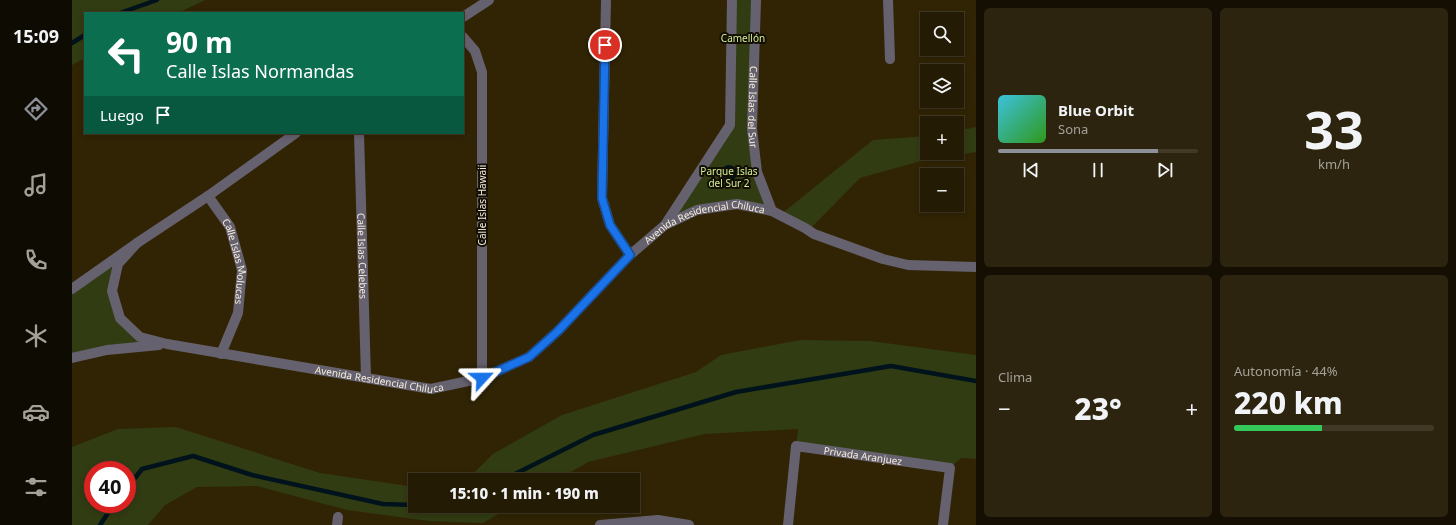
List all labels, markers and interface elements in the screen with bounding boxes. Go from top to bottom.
map controls [920,12,964,212]
button: search [920,12,964,56]
text: 90 m [166,23,233,61]
text: 15:09 [13,24,59,48]
icon: left [100,28,152,80]
pin [588,28,622,62]
park label: Camellón [721,31,765,45]
icon: arrive [594,34,616,56]
text: Calle Islas Normandas [166,59,354,83]
button: layers [920,64,964,108]
street label: Calle Islas del Sur [745,66,761,149]
text: 33 [1304,93,1364,164]
icon: directions [22,95,50,123]
text: Blue Orbit [1058,100,1134,120]
icon: arrive [152,104,174,126]
text: Luego [100,105,144,125]
button: + [920,116,964,160]
text: Sona [1058,120,1088,138]
text: km/h [1318,155,1350,173]
icon: previous [1020,159,1042,181]
icon: pause [1087,159,1109,181]
icon: next [1154,159,1176,181]
park label: Parque Islas del Sur 2 [700,164,758,190]
street label: Calle Islas Hawaii [475,165,489,245]
button: − [920,168,964,212]
icon: music [22,171,50,199]
street label: Avenida Residencial Chiluca [641,197,766,247]
street label: Calle Islas Celebes [354,213,371,299]
street label: Calle Islas Molucas [219,215,250,305]
icon: phone [22,246,50,274]
icon: climate [22,322,50,350]
position arrow [461,357,503,399]
street label: Avenida Residencial Chiluca [314,362,445,396]
text: Autonomía · 44% [1234,362,1338,380]
text: Clima [998,368,1032,386]
text: 220 km [1234,382,1343,423]
text: 23° [1074,388,1122,429]
text: − [998,393,1011,423]
text: + [1185,393,1198,423]
icon: car [22,398,50,426]
street label: Privada Aranjuez [823,443,903,468]
speed limit sign: 40 [84,461,136,513]
icon: filters [22,473,50,501]
text: 15:10 · 1 min · 190 m [449,483,599,503]

